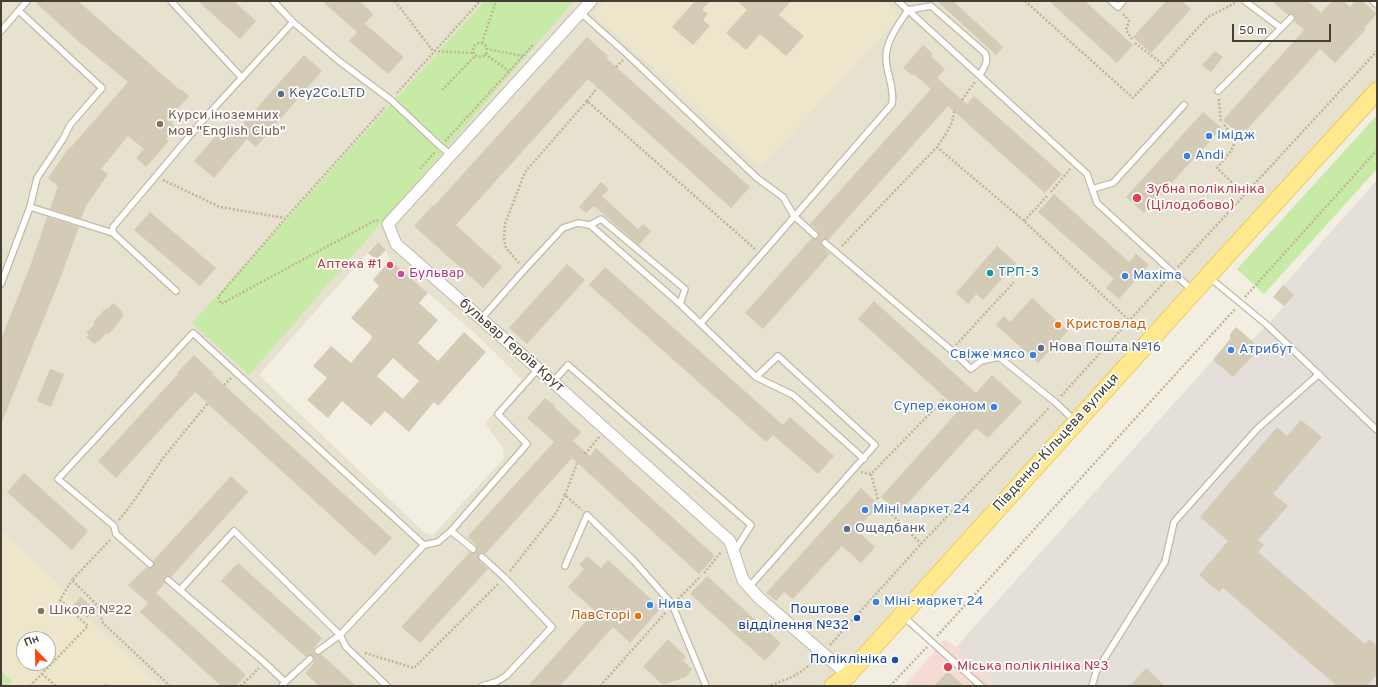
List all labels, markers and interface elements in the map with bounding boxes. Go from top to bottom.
scale bar [1234,16,1333,42]
text: 50 m [1239,23,1267,39]
place label: Key2Co.LTD [289,86,365,102]
marker: Key2Co.LTD [276,89,286,99]
place label: Курси іноземних мов "English Club" [168,108,286,140]
marker: Курси іноземних мов "English Club" [155,119,165,129]
place label: Імідж [1217,128,1255,144]
marker: Імідж [1204,131,1214,141]
place label: Andi [1195,148,1224,164]
marker: Andi [1182,151,1192,161]
place label: Зубна поліклініка (Цілодобово) [1146,182,1265,214]
marker: Зубна поліклініка (Цілодобово) [1131,192,1143,204]
place label: Аптека #1 [317,257,382,273]
marker: Аптека #1 [385,260,395,270]
place label: ТРП-3 [998,265,1039,281]
place label: Бульвар [409,266,464,282]
marker: ТРП-3 [985,268,995,278]
place label: Maxima [1133,268,1181,284]
marker: Бульвар [396,269,406,279]
marker: Maxima [1120,271,1130,281]
street label: бульвар Героїв Крут [455,296,567,396]
place label: Кристовлад [1066,317,1146,333]
marker: Кристовлад [1053,320,1063,330]
place label: Нова Пошта №16 [1049,340,1161,356]
place label: Атрибут [1239,342,1293,358]
marker: Нова Пошта №16 [1036,343,1046,353]
marker: Атрибут [1226,345,1236,355]
place label: Свіже мясо [950,347,1025,363]
marker: Свіже мясо [1028,350,1038,360]
street label: Південно-Кільцева вулиця [991,371,1123,515]
place label: Супер економ [893,399,986,415]
marker: Супер економ [989,402,999,412]
place label: Міні маркет 24 [873,502,970,518]
marker: Міні маркет 24 [860,505,870,515]
place label: Ощадбанк [855,521,926,537]
marker: Ощадбанк [842,524,852,534]
place label: Міні-маркет 24 [884,594,983,610]
place label: Нива [658,597,691,613]
marker: Міні-маркет 24 [871,597,881,607]
marker: Нива [645,600,655,610]
place label: Поштове відділення №32 [738,602,849,634]
place label: Школа №22 [49,603,132,619]
marker: Школа №22 [36,606,46,616]
place label: ЛавСторі [570,608,630,624]
marker: ЛавСторі [633,611,643,621]
marker: Поштове відділення №32 [852,613,862,623]
north arrow [16,631,56,671]
text: Пн [22,632,41,650]
place label: Поліклініка [810,652,887,668]
marker: Поліклініка [890,655,900,665]
place label: Міська поліклініка №3 [957,659,1109,675]
marker: Міська поліклініка №3 [942,661,954,673]

